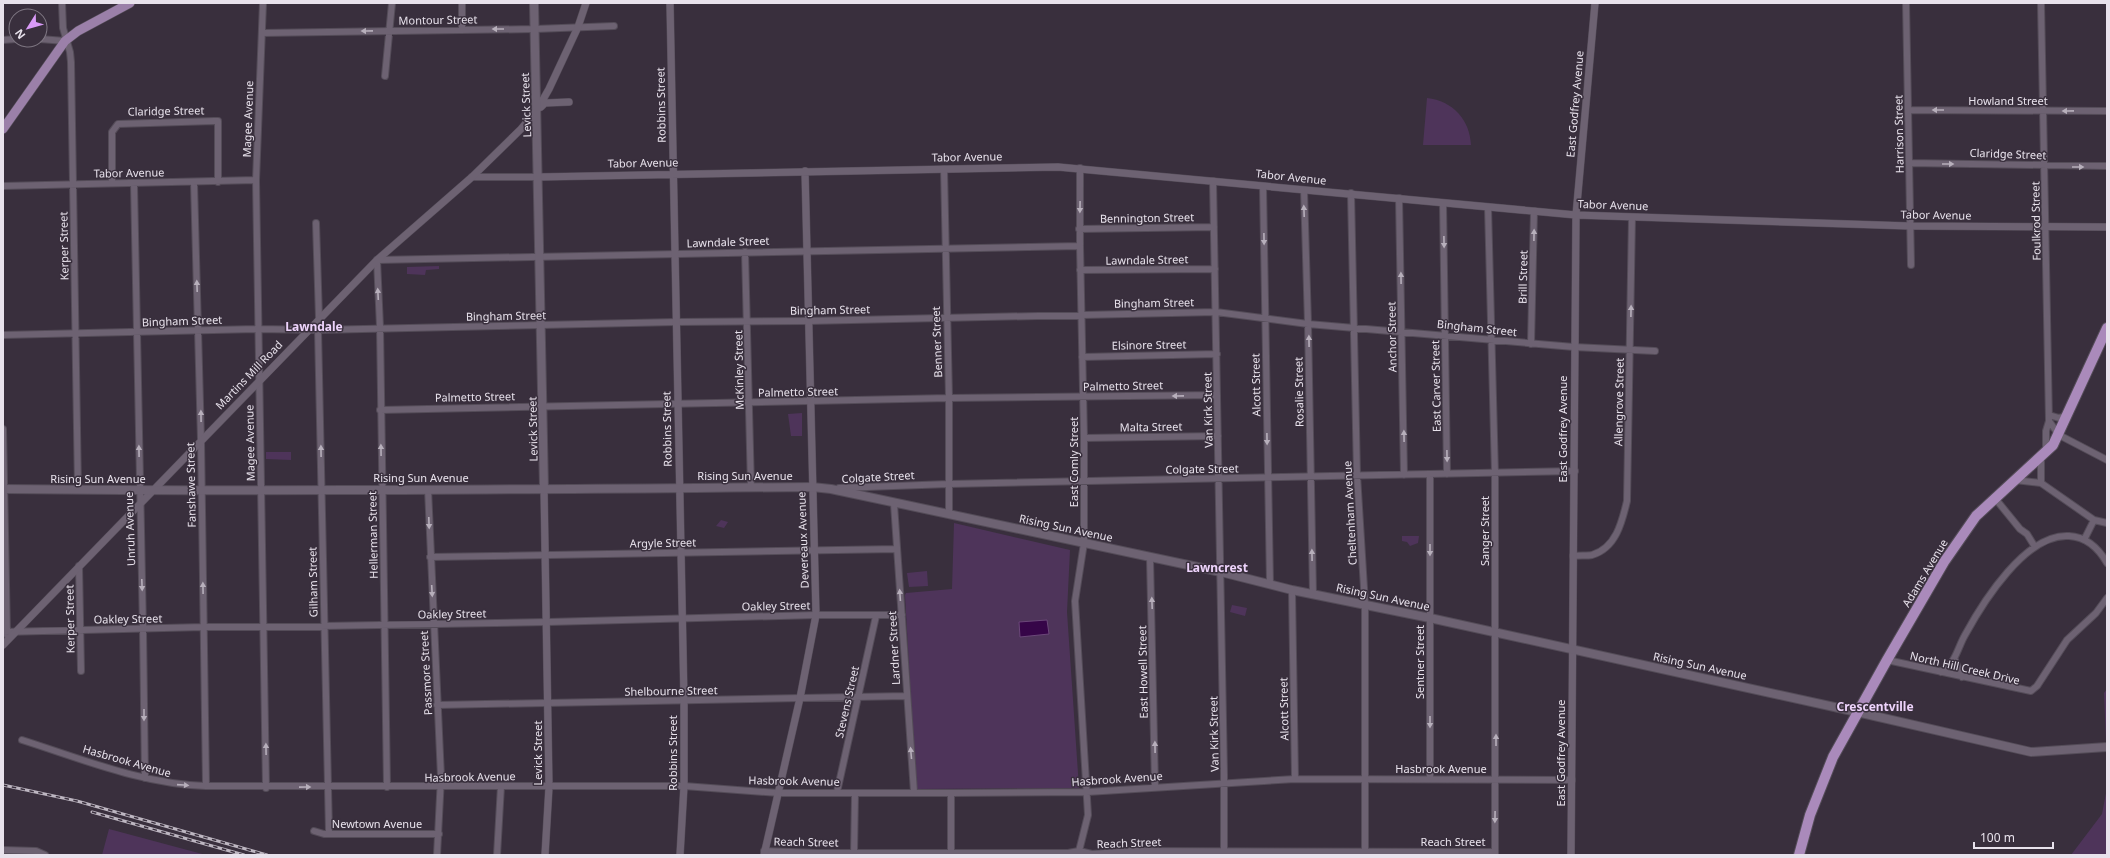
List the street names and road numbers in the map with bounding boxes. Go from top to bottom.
street label: Montour Street [398,11,478,28]
street label: East Godfrey Avenue [1562,50,1587,158]
street label: Robbins Street [652,67,669,143]
street label: Levick Street [517,72,534,138]
street label: Magee Avenue [239,80,256,158]
street label: Howland Street [1968,93,2048,108]
street label: Harrison Street [1890,95,1907,173]
street label: Claridge Street [128,102,204,119]
street label: Claridge Street [1969,145,2047,162]
street label: Tabor Avenue [931,148,1003,165]
street label: Tabor Avenue [607,154,679,171]
street label: Tabor Avenue [93,164,165,181]
street label: Tabor Avenue [1255,165,1327,188]
street label: Foulkrod Street [2027,181,2044,261]
street label: Tabor Avenue [1577,196,1649,213]
street label: Tabor Avenue [1900,206,1972,223]
street label: Bennington Street [1100,209,1194,226]
street label: Kerper Street [55,212,72,280]
street label: Lawndale Street [686,233,770,250]
street label: Brill Street [1515,250,1530,304]
street label: Lawndale Street [1105,251,1189,268]
street label: Bingham Street [1114,294,1194,311]
street label: Bingham Street [790,301,870,318]
street label: Anchor Street [1383,302,1400,372]
street label: Benner Street [928,306,945,378]
street label: Bingham Street [466,307,546,324]
street label: Bingham Street [142,312,222,329]
street label: Bingham Street [1436,316,1518,339]
street label: McKinley Street [730,330,747,410]
street label: Elsinore Street [1112,336,1186,353]
street label: Martins Mill Road [212,337,285,412]
street label: East Carver Street [1427,340,1444,432]
street label: Alcott Street [1247,353,1264,417]
street label: Rosalie Street [1290,357,1307,427]
street label: Allengrove Street [1610,358,1627,446]
street label: Van Kirk Street [1199,372,1216,448]
street label: East Godfrey Avenue [1555,376,1570,483]
street label: Palmetto Street [1083,377,1163,394]
street label: Palmetto Street [758,383,838,400]
street label: Palmetto Street [435,388,515,405]
street label: Robbins Street [658,391,675,467]
street label: Levick Street [524,396,541,462]
street label: Magee Avenue [241,404,258,482]
street label: East Comly Street [1066,417,1081,507]
street label: Malta Street [1120,418,1182,435]
street label: Fanshawe Street [182,442,199,528]
street label: Colgate Street [1165,460,1239,477]
street label: Cheltenham Avenue [1339,460,1360,566]
street label: Colgate Street [841,467,915,486]
street label: Rising Sun Avenue [697,468,793,483]
street label: Rising Sun Avenue [373,470,469,485]
street label: Rising Sun Avenue [50,471,146,486]
street label: Hellerman Street [364,491,381,579]
street label: Devereaux Avenue [793,491,812,589]
street label: Unruh Avenue [121,492,138,566]
street label: Sanger Street [1477,496,1492,566]
street label: Rising Sun Avenue [1018,510,1114,545]
street label: Argyle Street [630,534,696,551]
street label: Adams Avenue [1898,536,1951,610]
street label: Gilham Street [304,547,321,617]
street label: Rising Sun Avenue [1335,579,1431,614]
street label: Kerper Street [61,585,78,653]
street label: Oakley Street [742,597,810,614]
street label: Oakley Street [418,605,486,622]
street label: Oakley Street [94,610,162,627]
street label: Lardner Street [884,611,903,685]
street label: East Howell Street [1134,625,1151,719]
street label: Sentner Street [1412,625,1427,699]
street label: Passmore Street [416,630,435,716]
street label: Rising Sun Avenue [1652,648,1748,683]
street label: North Hill Creek Drive [1909,648,2022,687]
street label: Stevens Street [831,664,862,739]
street label: Alcott Street [1275,677,1292,741]
street label: Shelbourne Street [624,682,718,699]
street label: Van Kirk Street [1205,696,1222,772]
street label: East Godfrey Avenue [1553,700,1568,807]
street label: Robbins Street [665,715,680,791]
street label: Levick Street [530,721,545,785]
street label: Hasbrook Avenue [81,741,173,780]
street label: Hasbrook Avenue [1395,761,1487,776]
street label: Hasbrook Avenue [424,768,516,785]
street label: Hasbrook Avenue [1071,768,1163,789]
street label: Hasbrook Avenue [748,772,840,789]
street label: Newtown Avenue [332,816,422,831]
street label: Reach Street [773,833,839,850]
street label: Reach Street [1096,834,1162,851]
street label: Reach Street [1421,834,1485,849]

